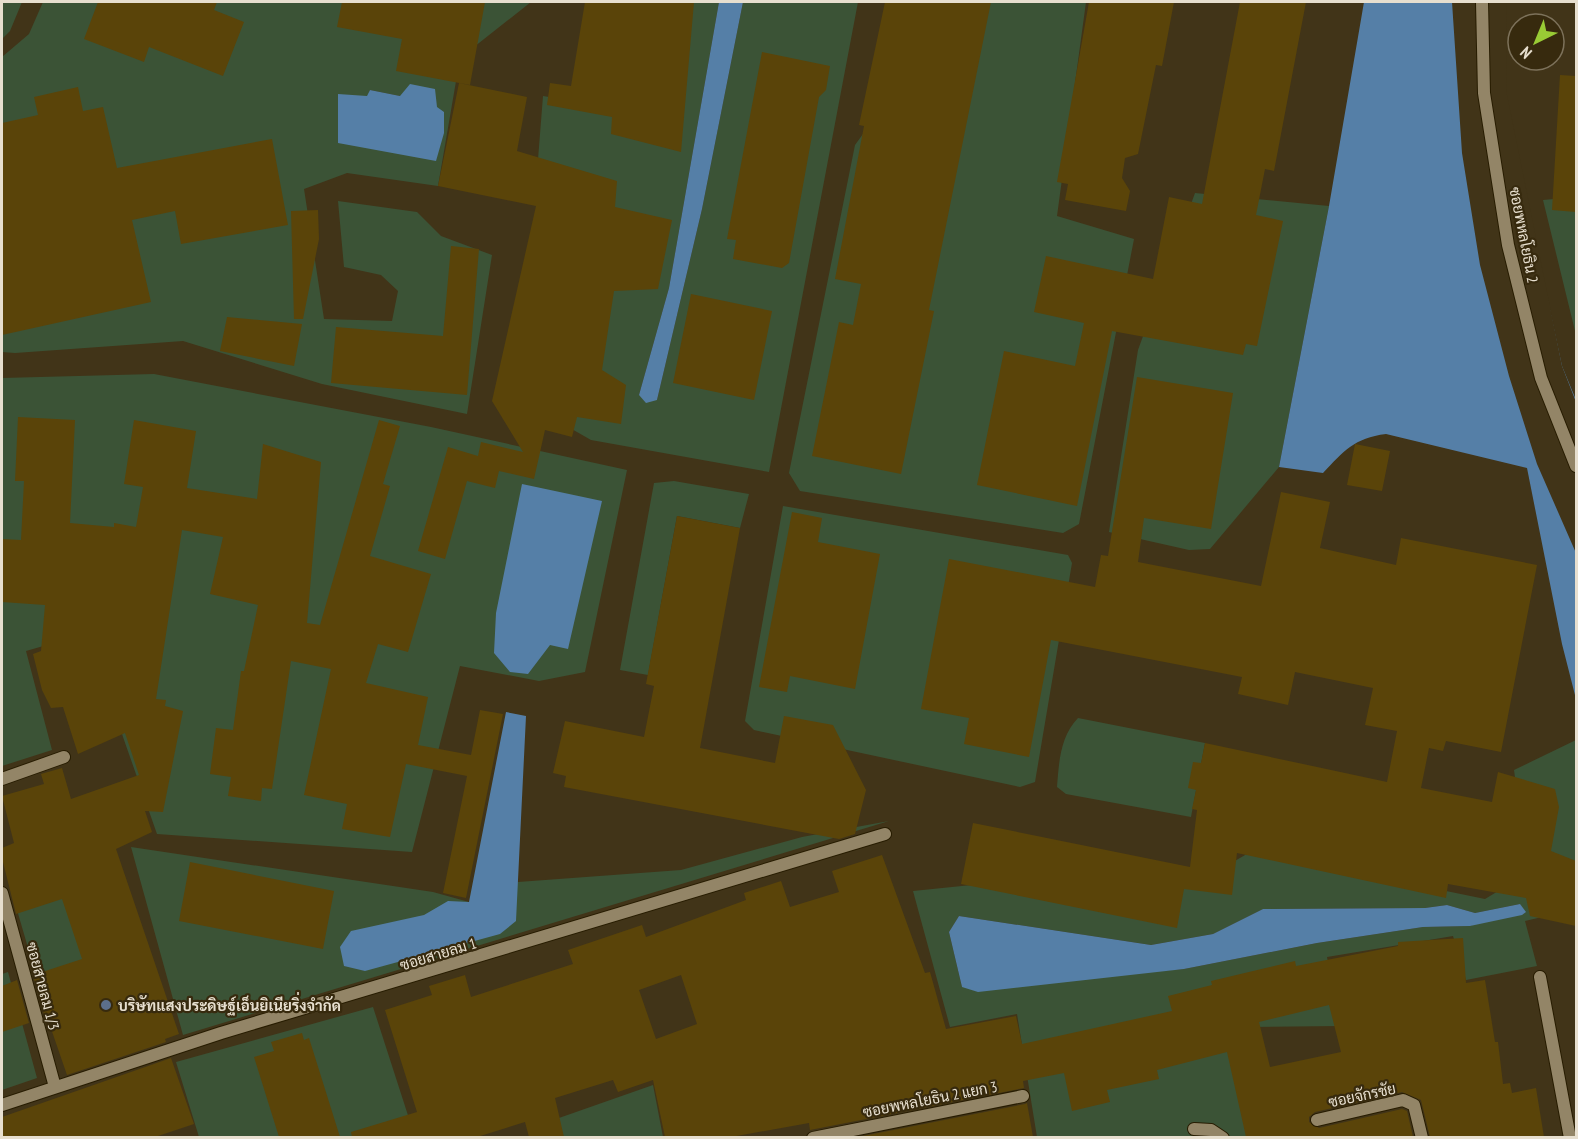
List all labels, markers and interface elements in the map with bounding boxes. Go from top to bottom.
north arrow [1506,12,1566,72]
text: N [1516,43,1536,63]
street label: ซอยพหลโยธิน 2 [1505,185,1543,285]
street label: ซอยสายลม 1 [397,933,479,975]
street label: ซอยสายลม 1/3 [22,940,64,1032]
place label: บริษัทแสงประดิษฐ์เอ็นยิเนียริ่งจำกัด [118,991,341,1016]
marker: บริษัทแสงประดิษฐ์เอ็นยิเนียริ่งจำกัด [99,998,113,1012]
street label: ซอยพหลโยธิน 2 แยก 3 [861,1077,999,1121]
street label: ซอยจักรชัย [1327,1079,1397,1111]

